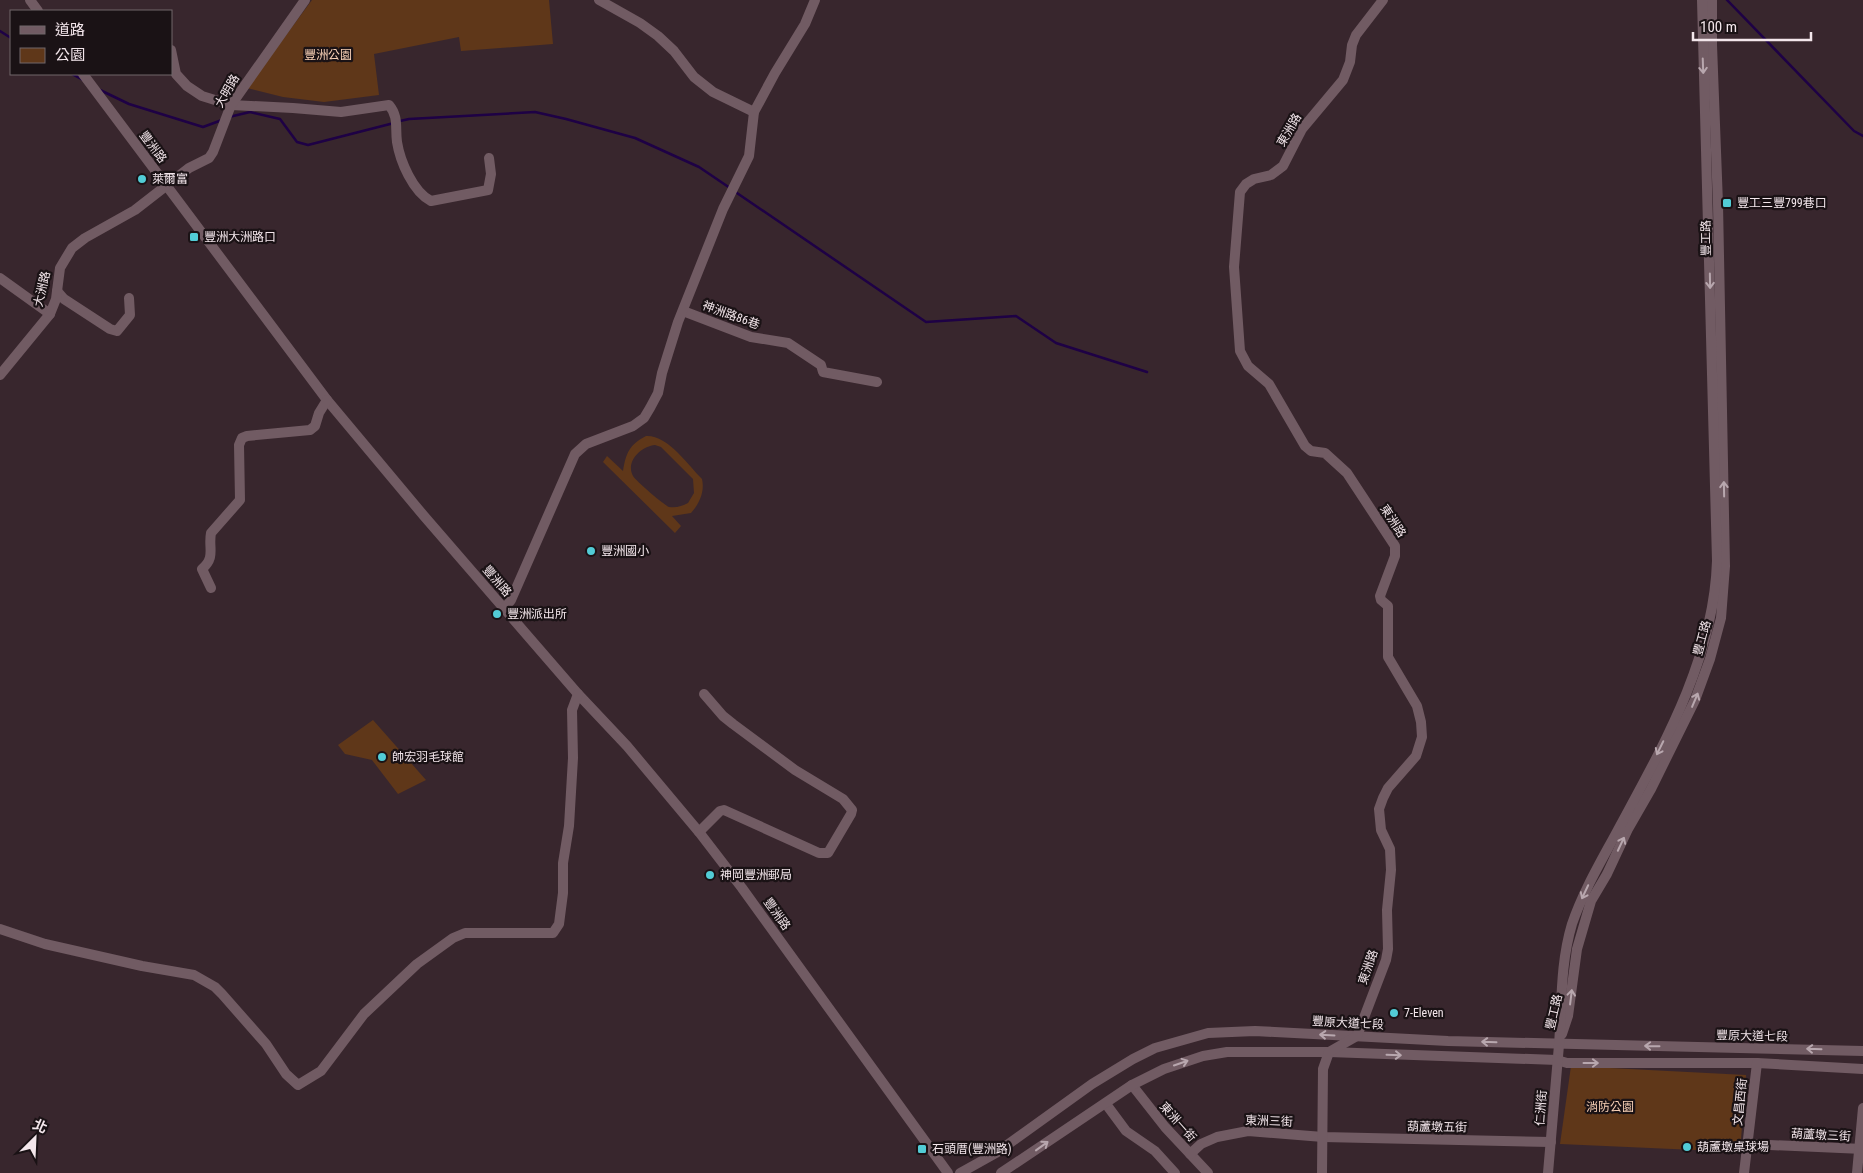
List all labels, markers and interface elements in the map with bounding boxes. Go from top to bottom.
legend [10,10,172,75]
scale bar [1693,10,1810,42]
text: 100 m [1700,18,1737,36]
text: 道路 [55,21,85,39]
text: 公園 [55,46,85,64]
park label: 豐洲公園 [304,48,352,62]
one-way arrow [1698,58,1708,74]
street label: 大明路 [212,72,242,110]
street label: 東洲路 [1274,111,1304,149]
street label: 豐洲路 [137,128,169,166]
place label: 萊爾富 [152,172,188,186]
marker: 萊爾富 [136,173,148,185]
place label: 豐工三豐799巷口 [1737,196,1827,210]
marker: 豐工三豐799巷口 [1721,197,1733,209]
street label: 豐工路 [1699,220,1713,256]
place label: 豐洲大洲路口 [204,230,276,244]
marker: 豐洲大洲路口 [188,231,200,243]
street label: 大洲路 [31,270,53,308]
one-way arrow [1705,272,1715,289]
street label: 神洲路86巷 [700,298,762,332]
one-way arrow [1719,481,1728,497]
street label: 東洲路 [1377,502,1409,540]
place label: 豐洲國小 [601,544,649,558]
marker: 豐洲國小 [585,545,597,557]
street label: 豐洲路 [480,563,514,599]
place label: 豐洲派出所 [507,607,567,621]
marker: 豐洲派出所 [491,608,503,620]
street label: 豐工路 [1691,619,1713,657]
one-way arrow [1690,693,1700,708]
one-way arrow [1655,740,1665,755]
place label: 帥宏羽毛球館 [392,750,464,764]
marker: 帥宏羽毛球館 [376,751,388,763]
one-way arrow [1616,837,1626,852]
place label: 神岡豐洲郵局 [720,868,792,882]
marker: 神岡豐洲郵局 [704,869,716,881]
one-way arrow [1580,884,1590,899]
street label: 豐洲路 [761,895,793,933]
street label: 東洲路 [1356,948,1380,986]
one-way arrow [1566,989,1576,1005]
street label: 豐工路 [1543,993,1565,1031]
place label: 7-Eleven [1404,1006,1444,1020]
marker: 7-Eleven [1388,1007,1400,1019]
street label: 豐原大道七段 [1312,1014,1384,1032]
street label: 豐原大道七段 [1716,1028,1788,1044]
one-way arrow [1319,1030,1335,1039]
one-way arrow [1482,1037,1498,1047]
one-way arrow [1644,1041,1660,1051]
one-way arrow [1807,1045,1823,1054]
one-way arrow [1386,1050,1402,1059]
one-way arrow [1172,1058,1188,1068]
one-way arrow [1582,1058,1599,1068]
street label: 文昌西街 [1731,1077,1749,1127]
street label: 仁洲街 [1533,1090,1549,1126]
street label: 東洲一街 [1157,1099,1199,1145]
park label: 消防公園 [1586,1100,1634,1114]
north arrow [10,1113,60,1163]
street label: 東洲三街 [1245,1113,1293,1129]
text: 北 [31,1116,50,1136]
street label: 葫蘆墩五街 [1407,1119,1467,1135]
street label: 葫蘆墩三街 [1791,1126,1851,1144]
place label: 葫蘆墩桌球場 [1697,1140,1769,1154]
one-way arrow [1034,1141,1048,1151]
marker: 葫蘆墩桌球場 [1681,1141,1693,1153]
place label: 石頭厝(豐洲路) [932,1142,1012,1156]
marker: 石頭厝(豐洲路) [916,1143,928,1155]

